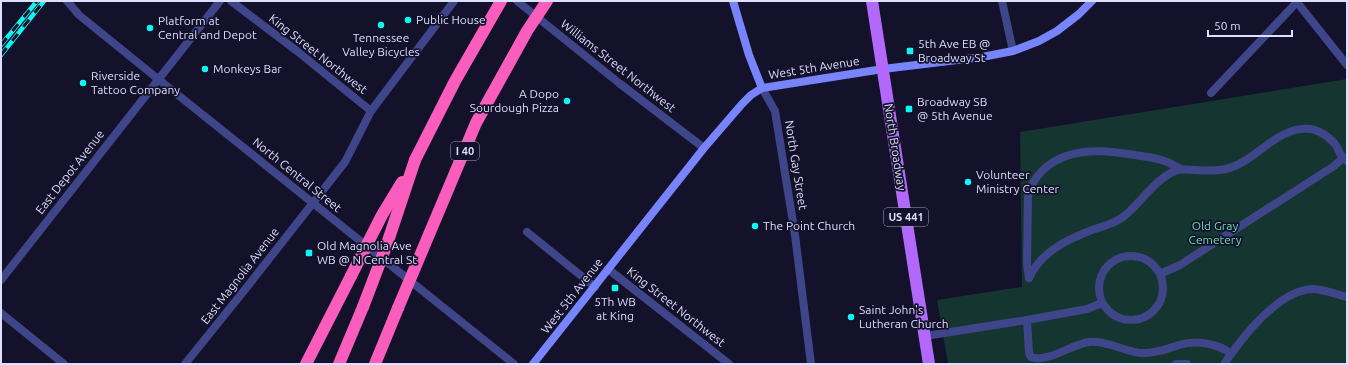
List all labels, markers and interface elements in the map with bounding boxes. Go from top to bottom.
street label: King Street Northwest [267,11,370,96]
scale bar [1208,12,1292,38]
place label: Public House [416,13,486,26]
place label: Platform at Central and Depot [158,14,257,41]
marker: Public House [403,15,413,25]
street label: Williams Street Northwest [558,17,678,115]
text: 50 m [1214,19,1241,32]
marker: Tennessee Valley Bicycles [376,20,386,30]
marker: Platform at Central and Depot [145,23,155,33]
place label: Tennessee Valley Bicycles [342,31,420,58]
place label: 5th Ave EB @ Broadway St [918,37,990,64]
marker: 5th Ave EB @ Broadway St [905,46,915,56]
street label: West 5th Avenue [768,54,860,81]
place label: Monkeys Bar [213,62,282,75]
marker: Monkeys Bar [200,64,210,74]
place label: Riverside Tattoo Company [91,69,180,96]
marker: Riverside Tattoo Company [78,78,88,88]
place label: A Dopo Sourdough Pizza [470,87,559,114]
place label: Broadway SB @ 5th Avenue [917,95,993,122]
marker: A Dopo Sourdough Pizza [562,96,572,106]
street label: North Broadway [882,102,909,192]
marker: Broadway SB @ 5th Avenue [904,104,914,114]
street label: North Gay Street [783,119,810,211]
street label: East Depot Avenue [33,127,106,216]
street label: North Central Street [250,135,344,214]
road number: I 40 [451,142,479,160]
place label: Volunteer Ministry Center [976,168,1060,195]
marker: Volunteer Ministry Center [963,177,973,187]
road number: US 441 [884,208,928,226]
place label: The Point Church [763,219,855,232]
park label: Old Gray Cemetery [1189,219,1242,246]
marker: The Point Church [750,221,760,231]
street label: East Magnolia Avenue [198,225,281,326]
place label: Old Magnolia Ave WB @ N Central St [317,239,417,266]
marker: Old Magnolia Ave WB @ N Central St [304,248,314,258]
street label: West 5th Avenue [538,256,605,336]
street label: King Street Northwest [625,264,728,349]
marker: 5Th WB at King [610,283,620,293]
place label: 5Th WB at King [594,295,636,322]
place label: Saint John's Lutheran Church [859,303,949,330]
marker: Saint John's Lutheran Church [846,312,856,322]

